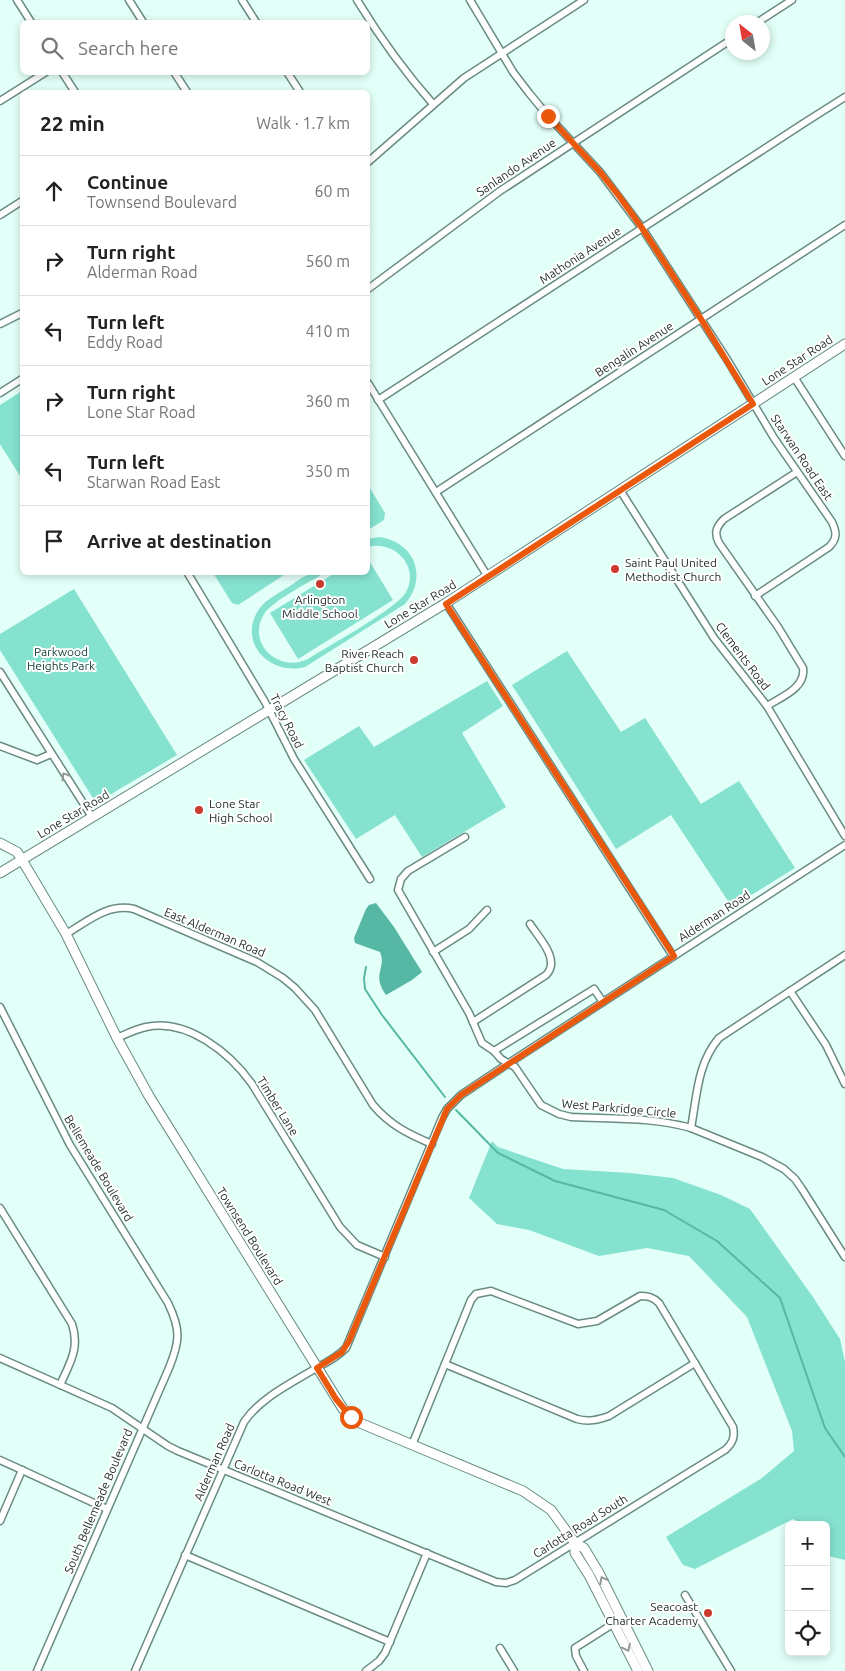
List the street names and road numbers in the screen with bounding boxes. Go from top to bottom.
street label: Sanlando Avenue [474,136,558,198]
street label: Mathonia Avenue [537,224,623,286]
street label: Bengalin Avenue [593,319,675,379]
street label: Lone Star Road [759,332,835,388]
street label: Starwan Road East [769,412,836,502]
street label: Lone Star Road [382,577,458,631]
street label: Clements Road [713,620,773,692]
street label: Tracy Road [268,692,306,750]
street label: Lone Star Road [35,787,111,841]
street label: Alderman Road [676,888,752,944]
street label: East Alderman Road [163,905,267,959]
street label: Timber Lane [255,1074,301,1138]
street label: West Parkridge Circle [561,1097,677,1119]
street label: Bellemeade Boulevard [62,1113,136,1223]
street label: Townsend Boulevard [215,1185,285,1287]
street label: Alderman Road [191,1421,237,1503]
street label: South Bellemeade Boulevard [62,1427,134,1575]
street label: Carlotta Road West [232,1456,334,1508]
street label: Carlotta Road South [530,1492,630,1560]

